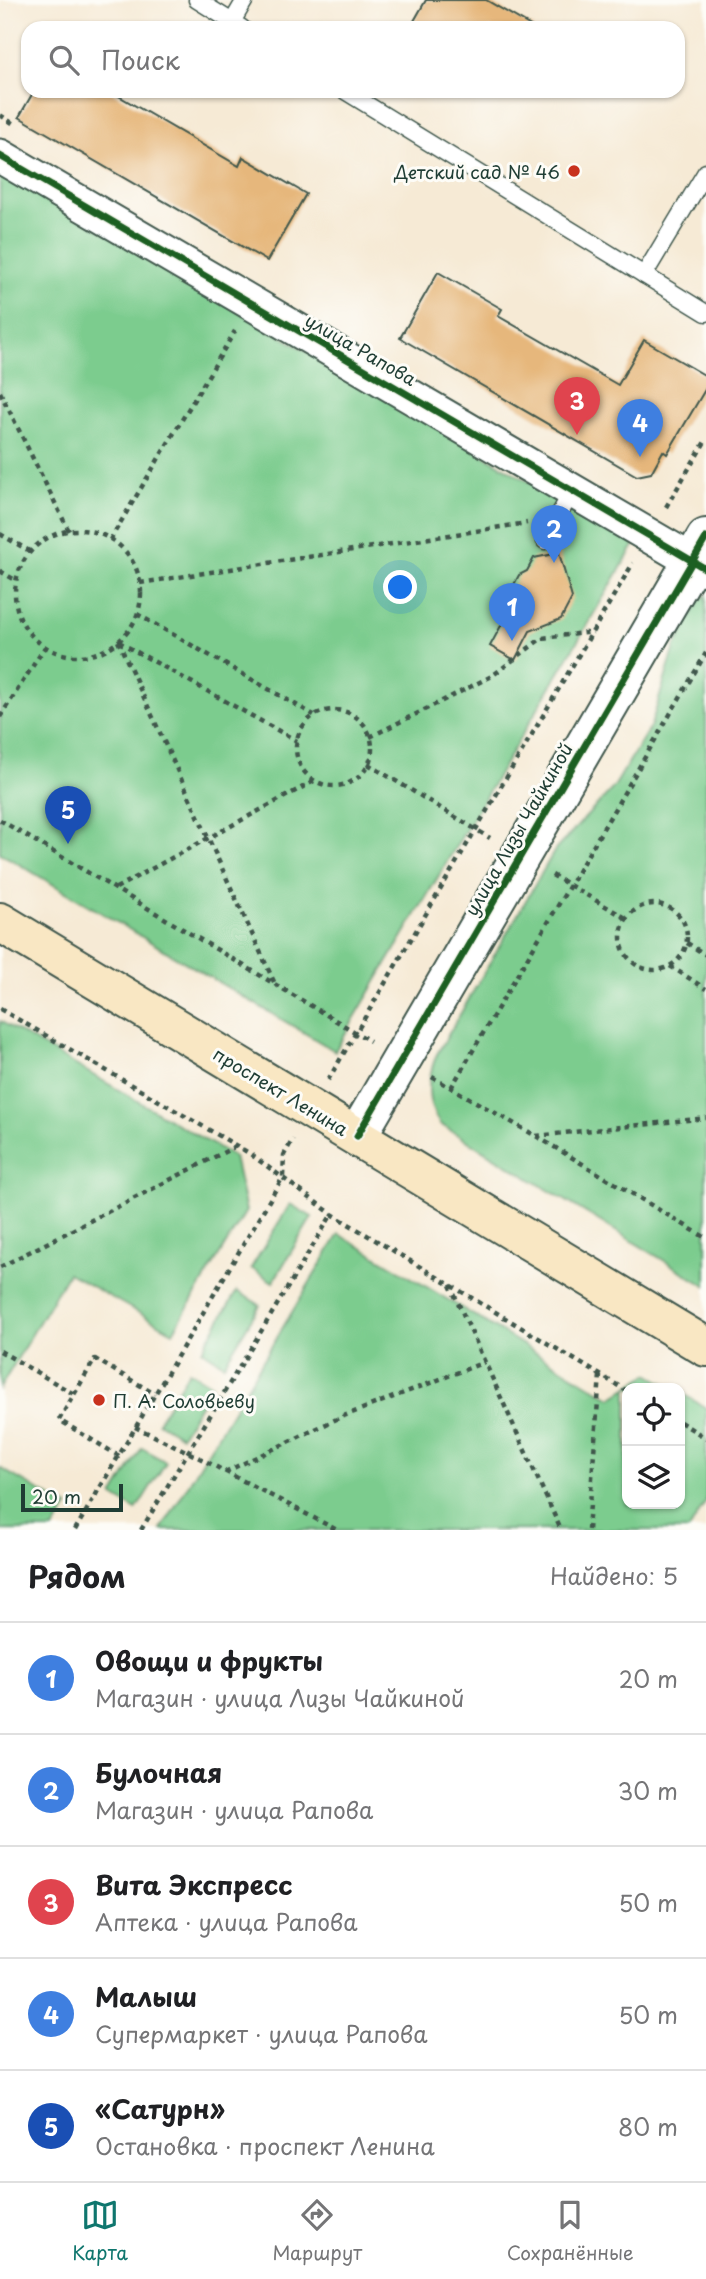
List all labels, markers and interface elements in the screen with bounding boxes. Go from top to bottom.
search box [21,21,685,98]
text: Поиск [101,40,180,79]
icon: search [45,41,83,79]
place label: Детский сад № 46 [393,158,560,185]
marker: Детский сад № 46 [566,163,582,179]
street label: улица Рапова [300,306,422,392]
pin: 3 [554,377,600,435]
pin: 4 [617,399,663,457]
pin: 2 [531,505,577,563]
your location [383,570,417,604]
pin: 1 [489,583,535,641]
street label: улица Лизы Чайкиной [457,737,579,921]
pin: 5 [45,786,91,844]
street label: проспект Ленина [208,1040,354,1142]
map controls [622,1383,685,1509]
button: locate [622,1383,685,1446]
place label: П. А. Соловьеву [113,1387,255,1414]
marker: П. А. Соловьеву [91,1392,107,1408]
button: layers [622,1446,685,1509]
scale bar [21,1481,122,1513]
text: 20 m [32,1482,81,1510]
text: Рядом [28,1553,126,1598]
text: Найдено: 5 [550,1558,678,1593]
text: Овощи и фрукты [95,1641,323,1680]
text: 1 [46,1661,57,1696]
text: 20 m [619,1661,678,1696]
text: Магазин · улица Лизы Чайкиной [95,1680,465,1715]
text: Булочная [95,1753,222,1792]
text: 2 [43,1773,59,1808]
text: 30 m [617,1773,678,1808]
text: Магазин · улица Рапова [95,1792,373,1827]
text: Вита Экспресс [95,1865,293,1904]
text: 3 [43,1885,59,1920]
text: 50 m [618,1885,678,1920]
text: Аптека · улица Рапова [95,1904,358,1939]
text: Малыш [95,1977,197,2016]
text: 4 [43,1997,59,2032]
text: 50 m [618,1997,678,2032]
text: Супермаркет · улица Рапова [95,2016,428,2051]
text: «Сатурн» [95,2089,225,2128]
text: 5 [44,2109,58,2144]
text: 80 m [618,2109,678,2144]
text: Остановка · проспект Ленина [95,2128,435,2163]
tab: Карта [72,2196,128,2266]
tab: Маршрут [272,2196,362,2266]
tab: Сохранённые [507,2196,634,2266]

